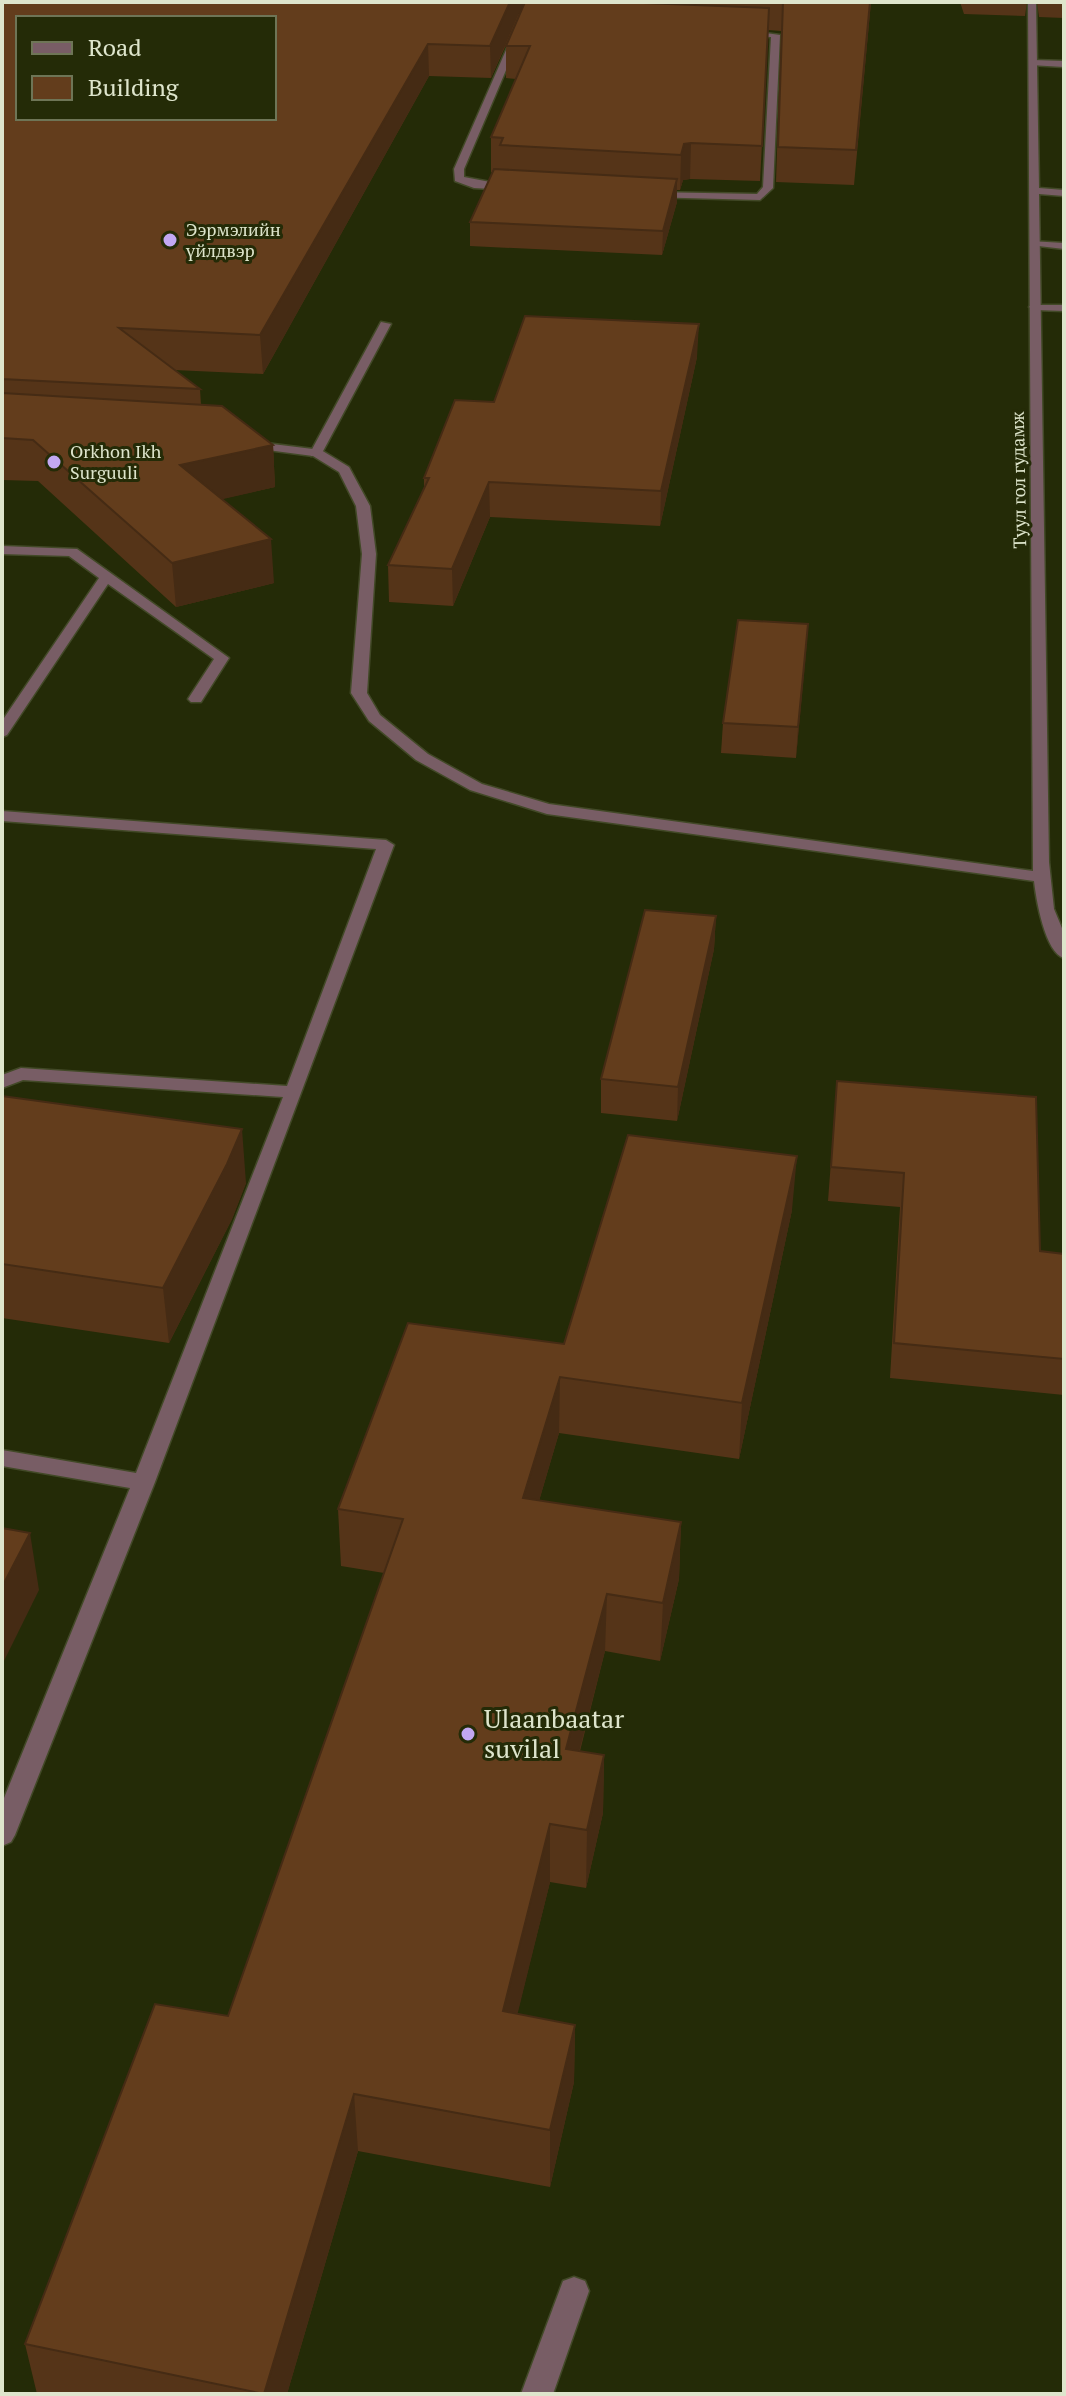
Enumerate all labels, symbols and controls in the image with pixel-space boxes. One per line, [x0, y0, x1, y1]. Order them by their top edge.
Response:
legend [16, 16, 276, 120]
text: Road [88, 31, 142, 63]
text: Building [88, 71, 179, 103]
place label: Ээрмэлийн үйлдвэр [185, 217, 281, 262]
marker: Ээрмэлийн үйлдвэр [161, 231, 179, 249]
street label: Туул гол гудамж [1005, 411, 1031, 549]
place label: Orkhon Ikh Surguuli [70, 439, 162, 484]
marker: Orkhon Ikh Surguuli [45, 453, 63, 471]
place label: Ulaanbaatar suvilal [484, 1701, 624, 1765]
marker: Ulaanbaatar suvilal [459, 1725, 477, 1743]

